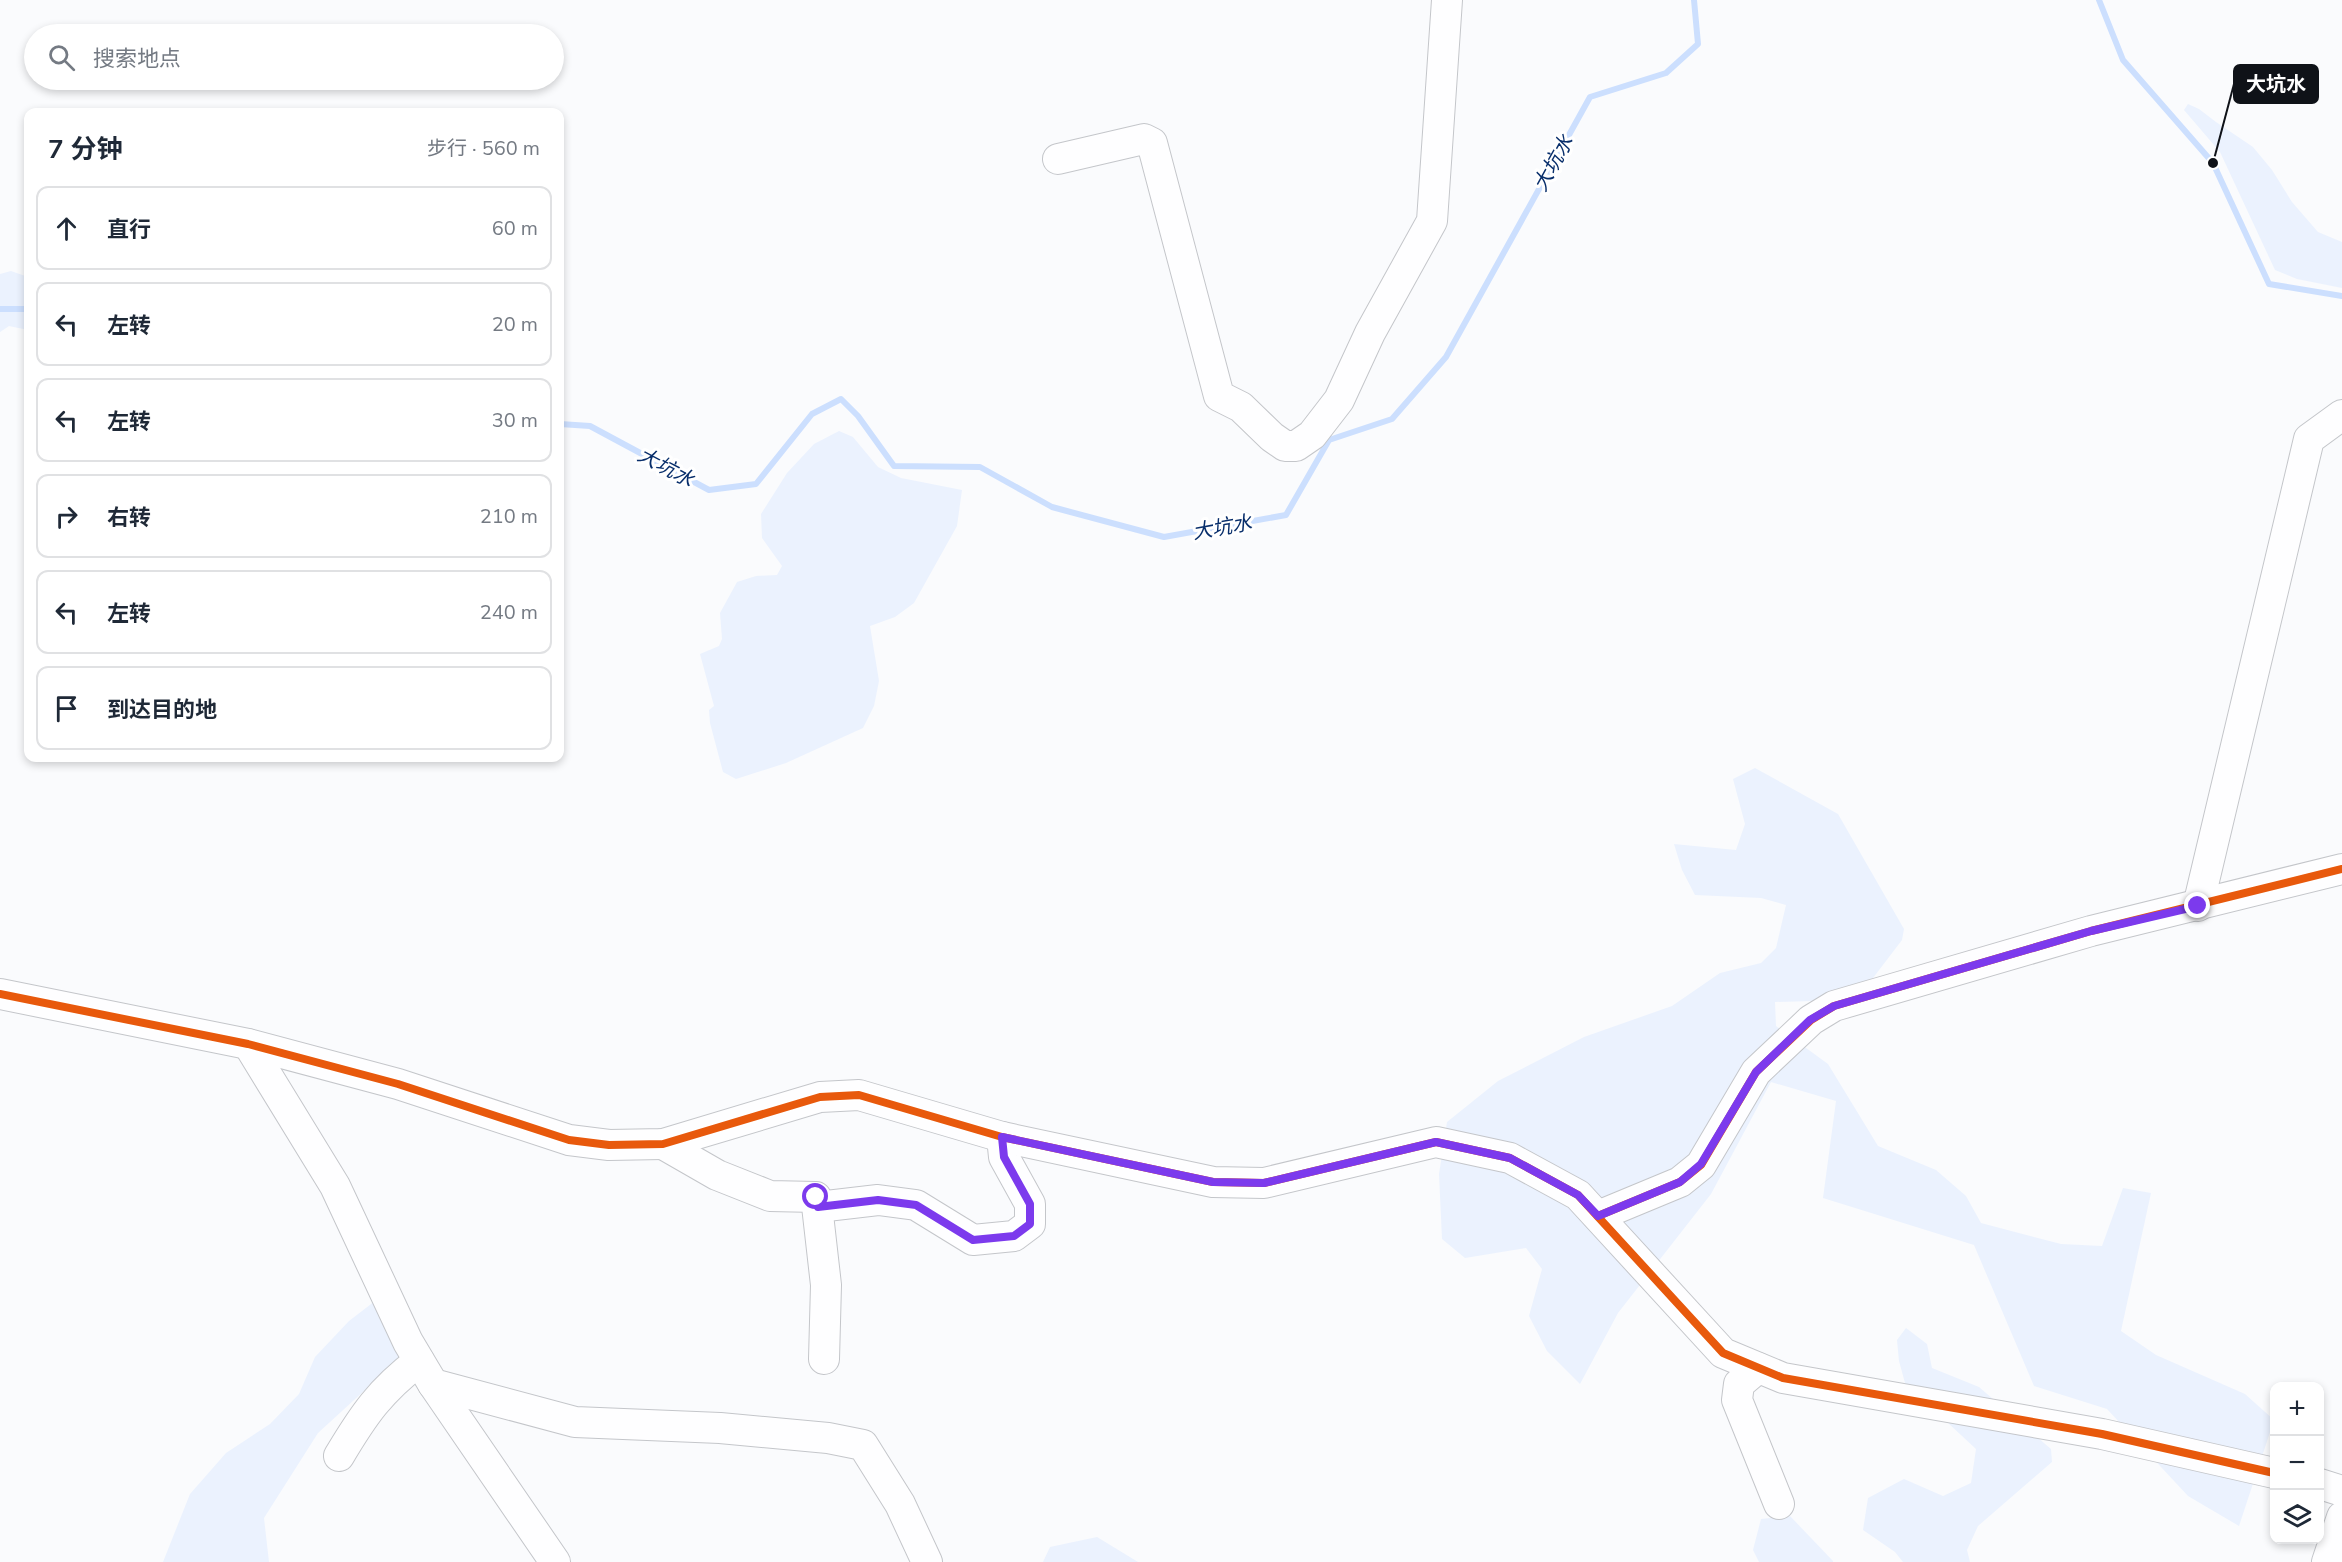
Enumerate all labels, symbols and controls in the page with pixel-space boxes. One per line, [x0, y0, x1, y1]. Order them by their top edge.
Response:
search box [24, 24, 564, 90]
icon: search [45, 41, 78, 74]
text: 搜索地点 [93, 44, 181, 74]
callout: 大坑水 [2234, 65, 2318, 103]
text: 大坑水 [2246, 71, 2306, 98]
water label: 大坑水 [1527, 130, 1580, 196]
text: 7 分钟 [48, 132, 123, 167]
text: 步行 · 560 m [427, 135, 540, 162]
icon: ahead [50, 212, 83, 245]
text: 直行 [107, 215, 151, 245]
text: 60 m [492, 215, 538, 242]
icon: left [50, 308, 83, 341]
text: 左转 [107, 311, 151, 341]
text: 20 m [492, 311, 538, 338]
icon: left [50, 404, 83, 437]
text: 左转 [107, 407, 151, 437]
text: 30 m [492, 407, 538, 434]
water label: 大坑水 [633, 441, 699, 494]
icon: right [50, 500, 83, 533]
text: 右转 [107, 503, 151, 533]
text: 210 m [480, 503, 538, 530]
water label: 大坑水 [1190, 509, 1255, 546]
icon: left [50, 596, 83, 629]
text: 左转 [107, 599, 151, 629]
text: 240 m [480, 599, 538, 626]
icon: arrive [50, 692, 83, 725]
text: 到达目的地 [107, 695, 217, 725]
route end [2184, 892, 2210, 918]
route start [802, 1183, 828, 1209]
map controls [2270, 1382, 2324, 1544]
button: + [2270, 1382, 2324, 1436]
button: − [2270, 1436, 2324, 1490]
button: layers [2270, 1490, 2324, 1544]

